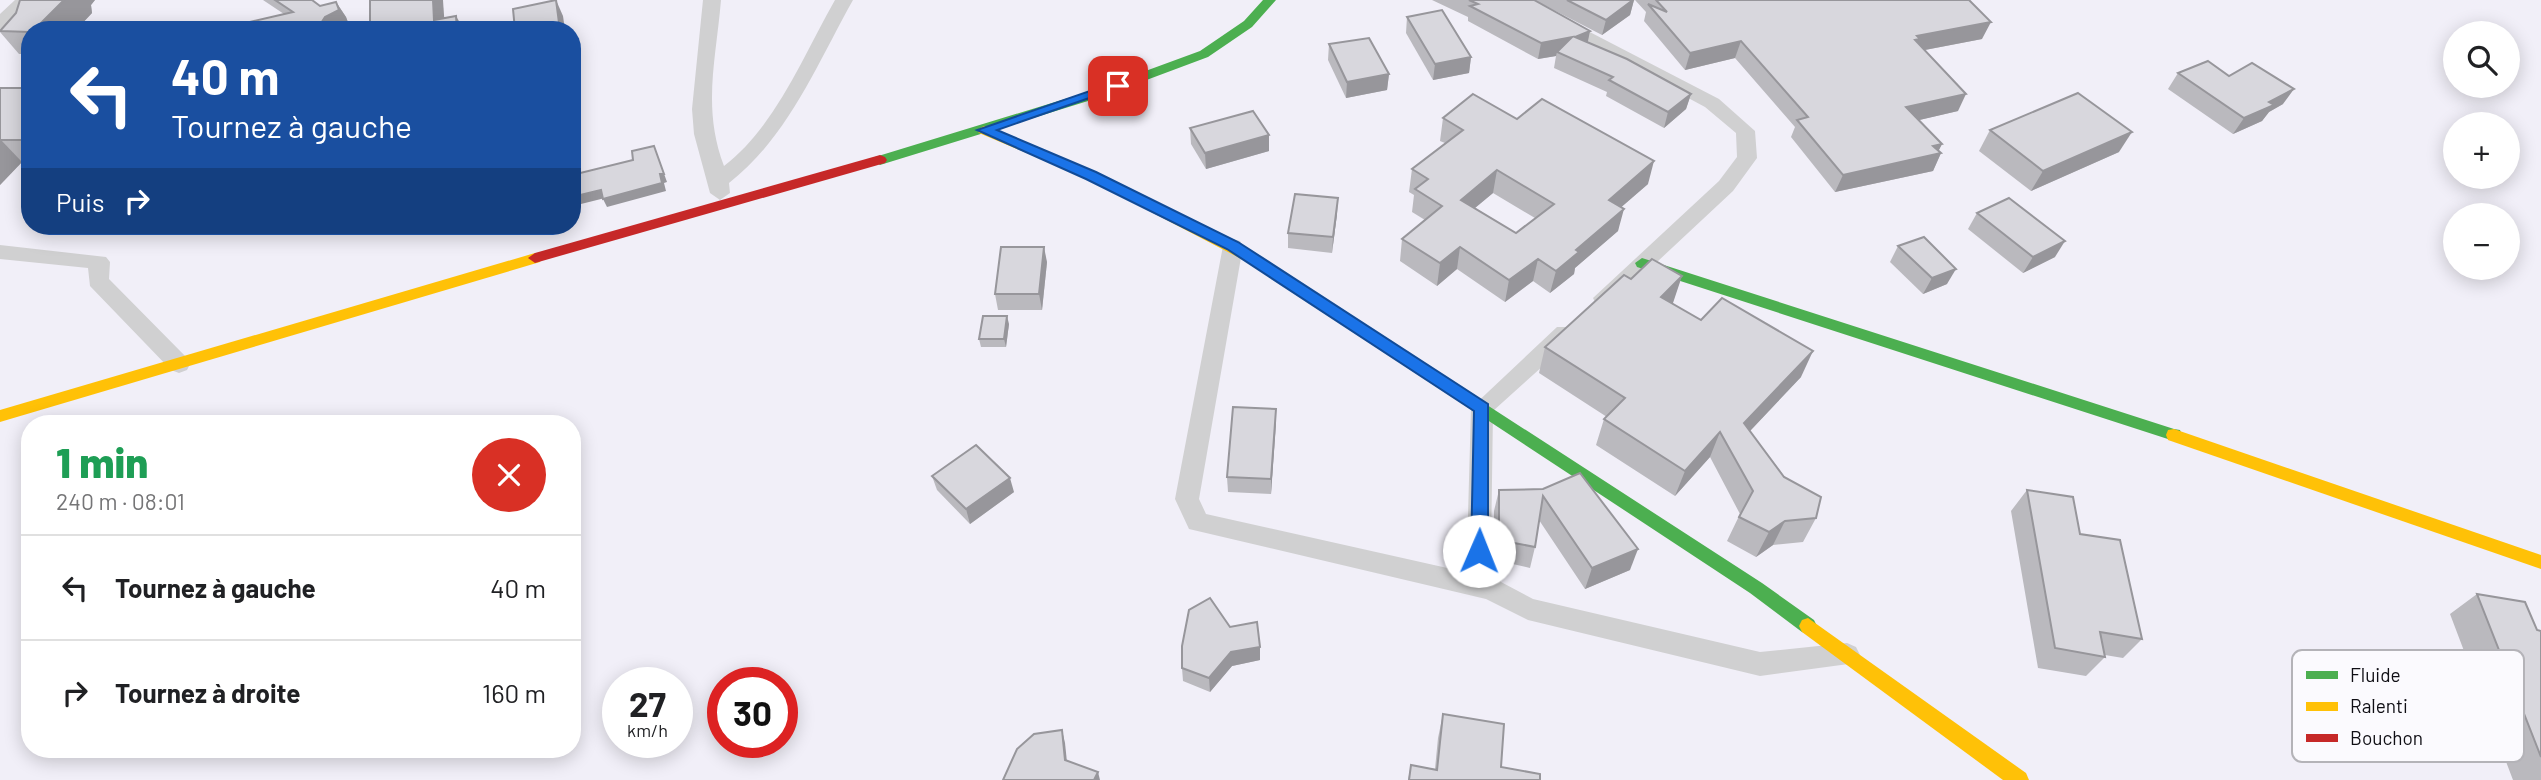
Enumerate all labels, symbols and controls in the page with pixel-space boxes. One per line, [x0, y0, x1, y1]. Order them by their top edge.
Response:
map controls [2443, 21, 2520, 280]
button: search [2443, 21, 2520, 98]
text: 40 m [171, 46, 279, 105]
icon: left [56, 49, 147, 140]
pin [1088, 56, 1148, 116]
icon: arrive [1099, 67, 1137, 105]
text: Tournez à gauche [171, 106, 412, 144]
button: + [2443, 112, 2520, 189]
icon: right [118, 182, 156, 220]
text: Puis [56, 186, 104, 217]
button: − [2443, 203, 2520, 280]
text: 1 min [56, 436, 148, 486]
button: close [472, 438, 546, 512]
text: 240 m · 08:01 [56, 487, 185, 515]
position arrow [1442, 514, 1516, 588]
icon: left [56, 569, 94, 607]
text: Tournez à gauche [115, 572, 316, 603]
text: 40 m [490, 572, 546, 603]
legend [2292, 650, 2524, 762]
text: Fluide [2350, 663, 2401, 686]
speed limit sign: 30 [707, 667, 798, 758]
icon: right [56, 674, 94, 712]
text: Tournez à droite [115, 677, 300, 708]
text: 160 m [482, 677, 546, 708]
text: 27 [629, 682, 666, 724]
text: Ralenti [2350, 694, 2408, 717]
text: km/h [627, 719, 668, 741]
text: Bouchon [2350, 726, 2423, 749]

